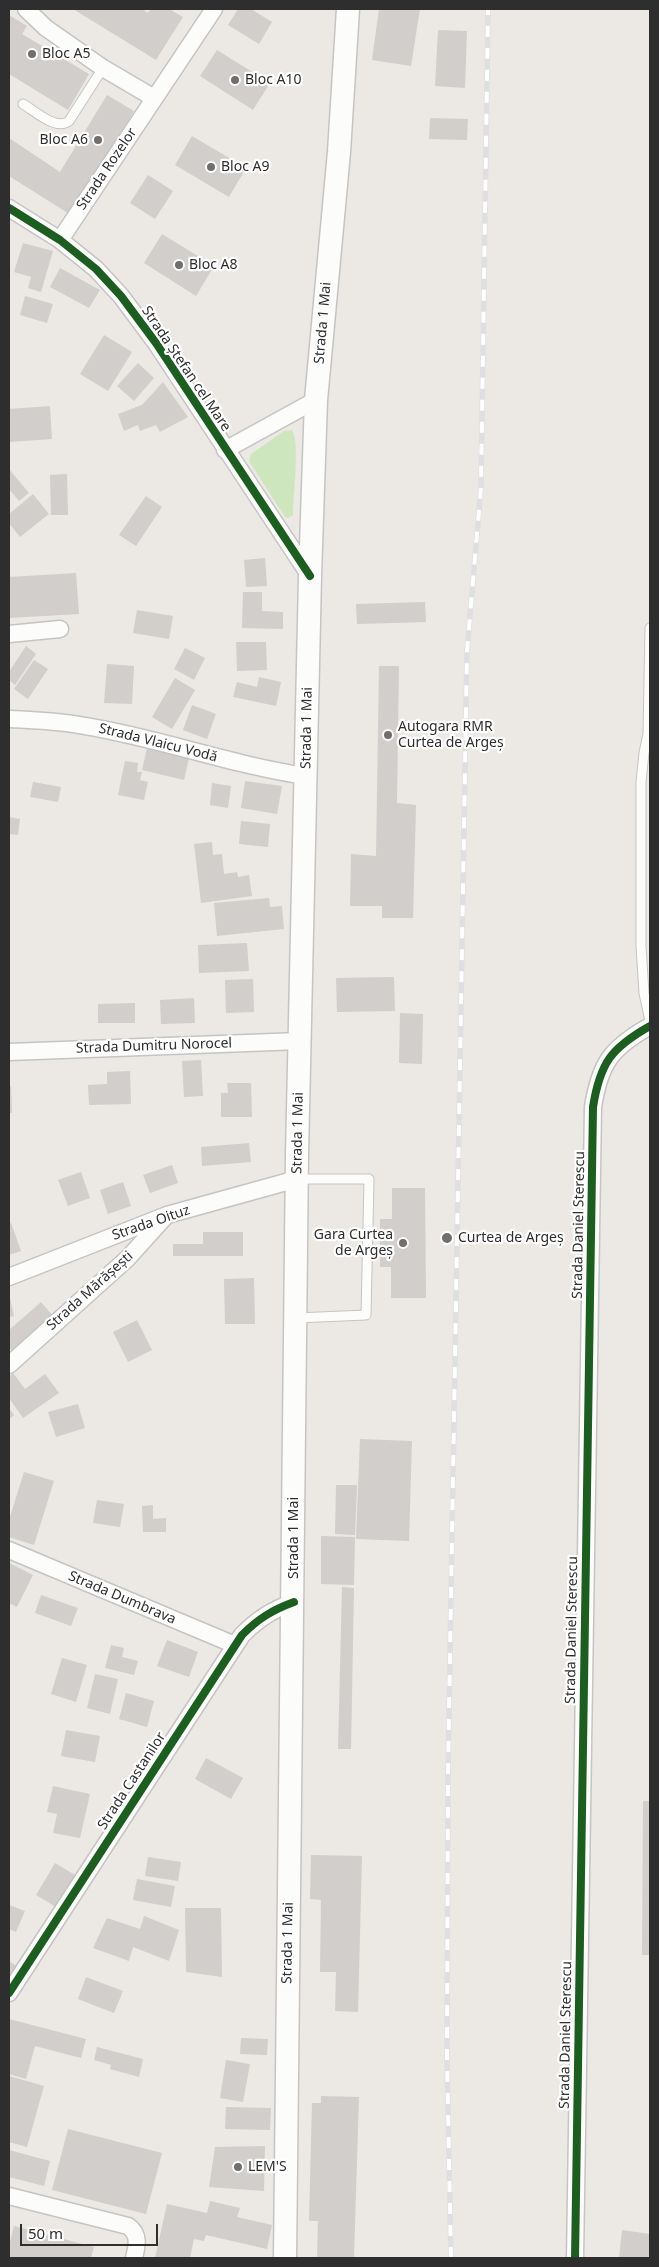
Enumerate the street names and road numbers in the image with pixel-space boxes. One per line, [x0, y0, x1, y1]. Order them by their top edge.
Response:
street label: Strada Rozelor [73, 125, 141, 213]
street label: Strada 1 Mai [311, 281, 335, 365]
street label: Strada Ștefan cel Mare [138, 303, 234, 435]
street label: Strada 1 Mai [298, 687, 316, 769]
street label: Strada Vlaicu Vodă [97, 720, 219, 766]
street label: Strada Dumitru Norocel [76, 1035, 232, 1057]
street label: Strada 1 Mai [289, 1092, 307, 1174]
street label: Strada Daniel Sterescu [569, 1151, 589, 1299]
street label: Strada Oituz [110, 1202, 192, 1244]
street label: Strada Mărășești [43, 1248, 137, 1334]
street label: Strada 1 Mai [286, 1497, 302, 1579]
street label: Strada Daniel Sterescu [562, 1556, 582, 1704]
street label: Strada Dumbrava [66, 1568, 178, 1628]
street label: Strada Castanilor [94, 1729, 170, 1833]
street label: Strada 1 Mai [279, 1902, 297, 1984]
street label: Strada Daniel Sterescu [556, 1961, 576, 2109]

